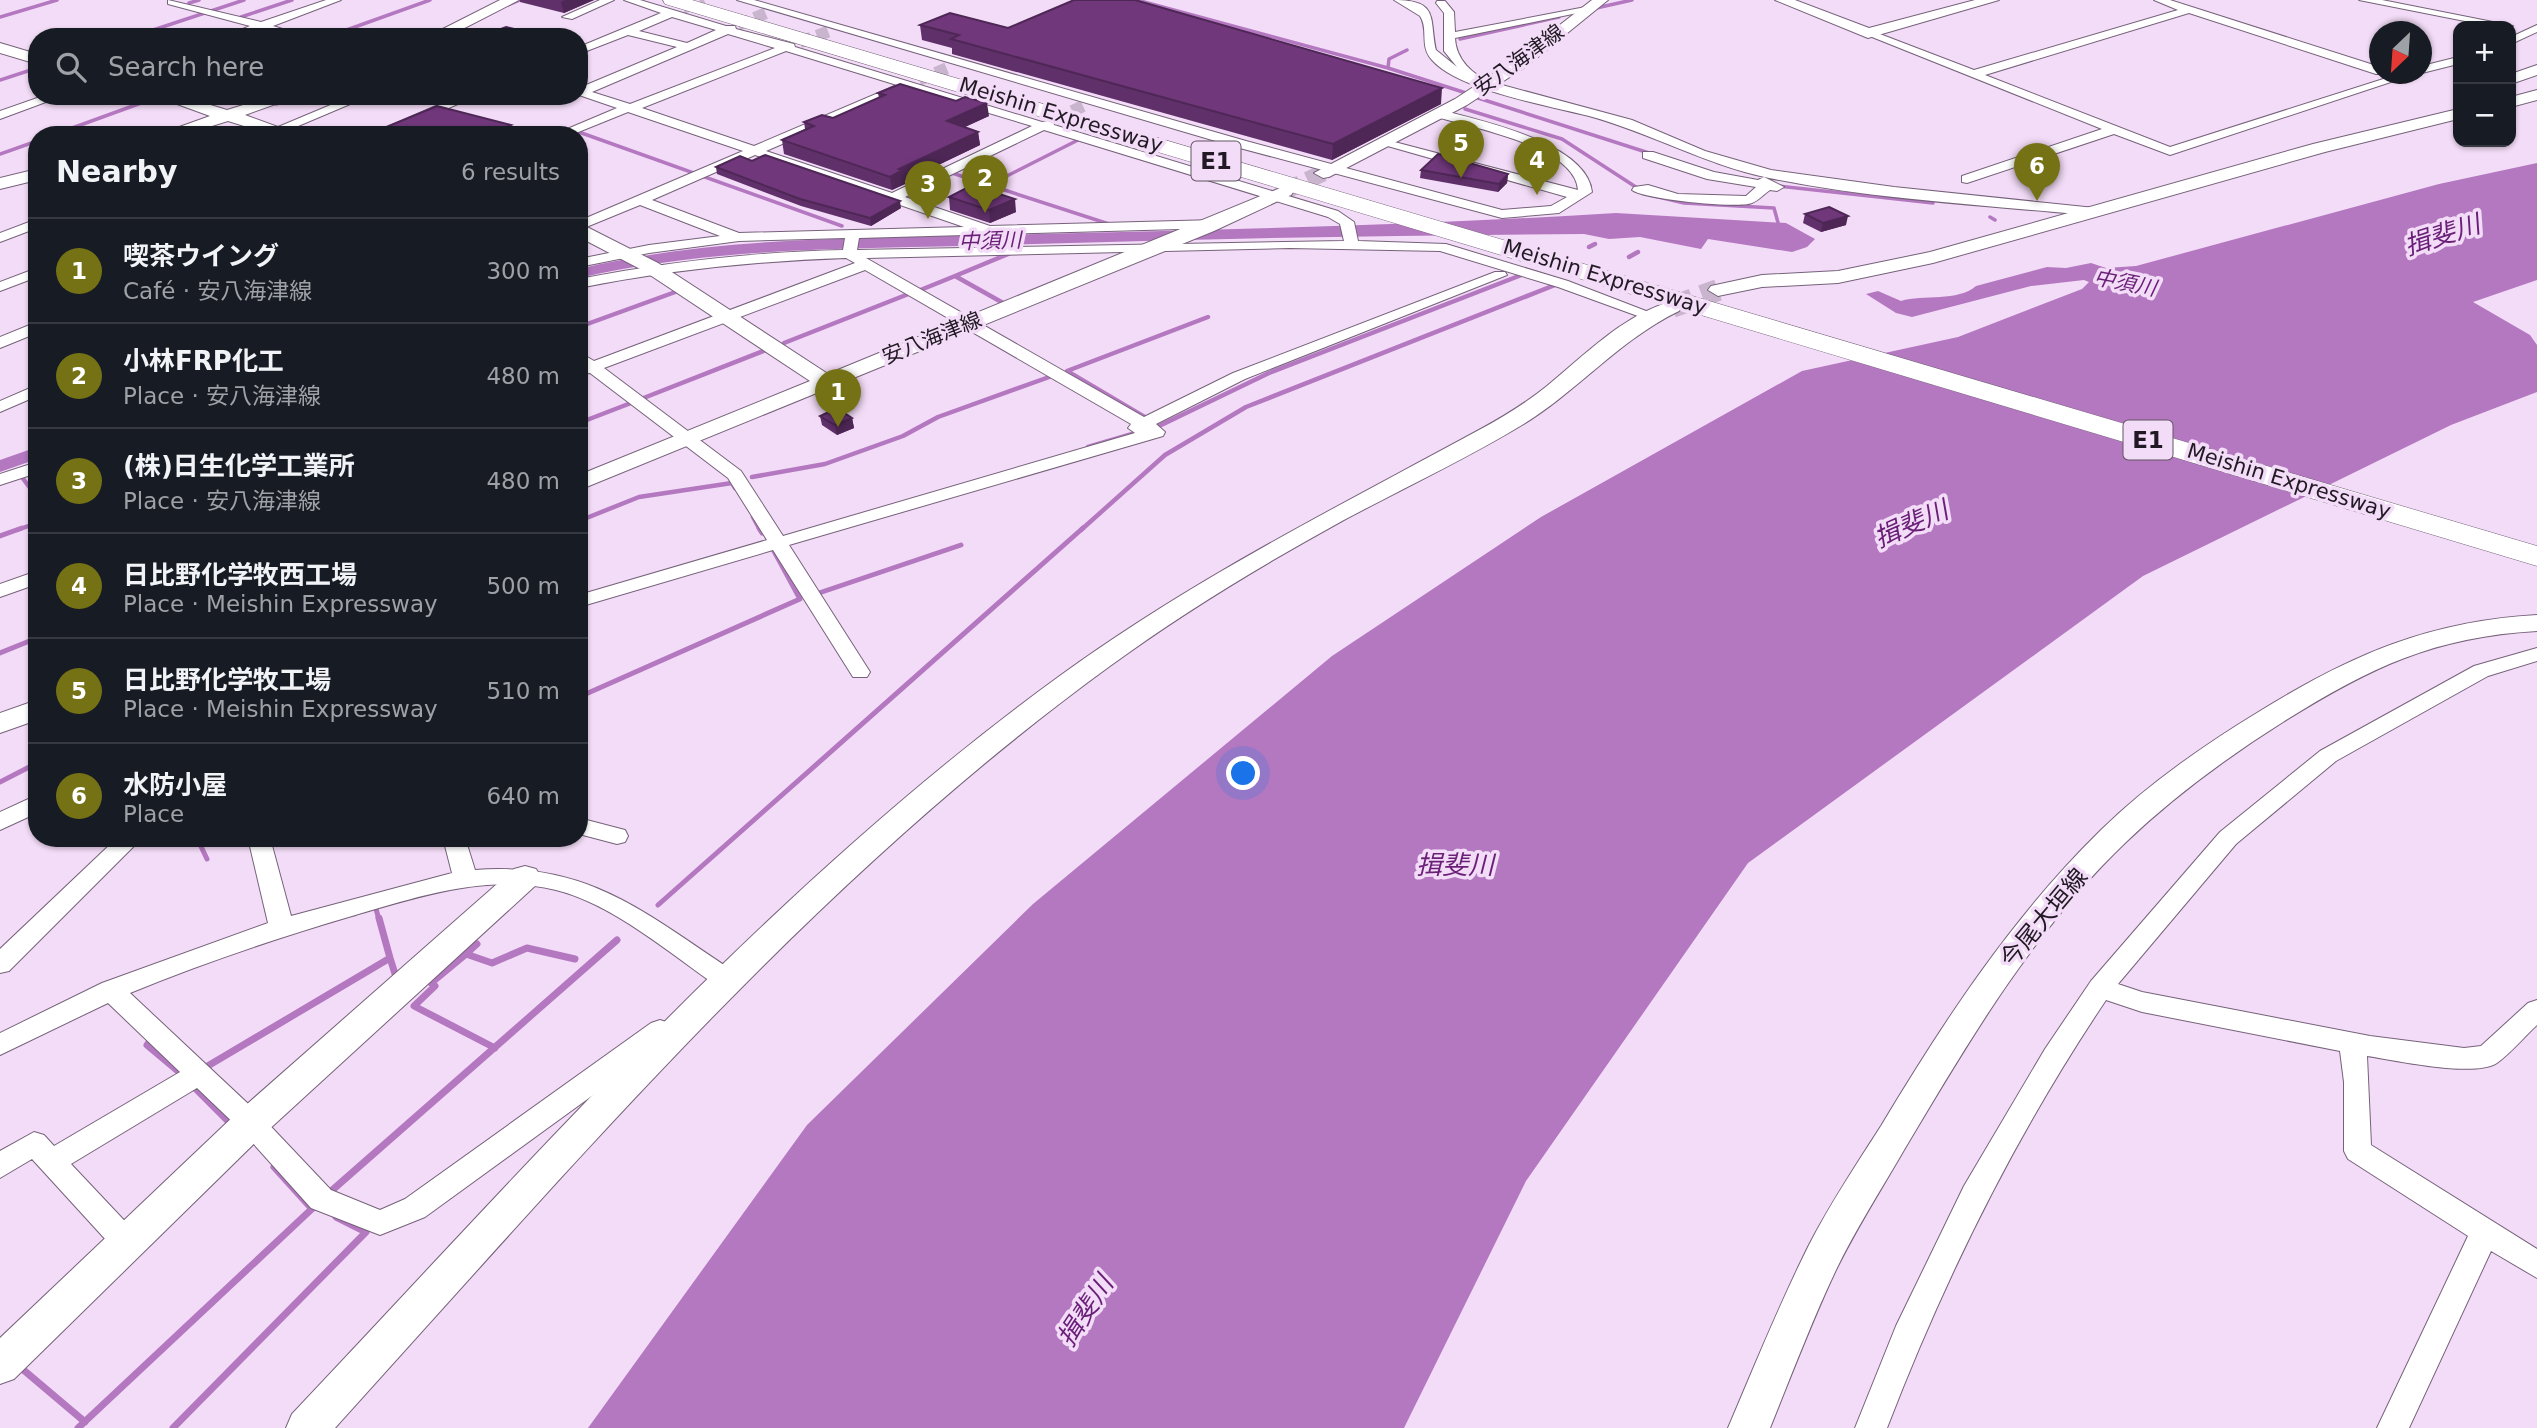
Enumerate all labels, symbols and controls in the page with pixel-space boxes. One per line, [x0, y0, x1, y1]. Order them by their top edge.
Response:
street label: 安八海津線 [1469, 19, 1569, 101]
north arrow [2369, 21, 2432, 84]
map controls [2453, 21, 2516, 147]
button: + [2453, 21, 2516, 84]
search box [28, 28, 588, 105]
icon: search [52, 48, 90, 86]
text: Search here [108, 52, 264, 82]
street label: Meishin Expressway [956, 73, 1166, 157]
button: − [2453, 84, 2516, 147]
pin: 5 [1438, 120, 1484, 178]
pin: 4 [1514, 137, 1560, 195]
road number: E1 [1192, 142, 1240, 180]
pin: 6 [2014, 143, 2060, 201]
text: Nearby [56, 154, 178, 189]
pin: 2 [962, 155, 1008, 213]
text: 6 results [461, 159, 560, 185]
pin: 3 [905, 161, 951, 219]
water label: 揖斐川 [2400, 208, 2487, 261]
water label: 中須川 [958, 228, 1024, 254]
street label: Meishin Expressway [1500, 235, 1710, 319]
text: 喫茶ウイング [123, 241, 279, 271]
text: 1 [71, 258, 87, 284]
text: 300 m [486, 258, 560, 284]
water label: 中須川 [2092, 265, 2160, 301]
text: Café · 安八海津線 [123, 278, 312, 304]
street label: 安八海津線 [879, 307, 985, 369]
text: 小林FRP化工 [123, 346, 284, 376]
text: 2 [71, 363, 87, 389]
text: 480 m [486, 363, 560, 389]
pin: 1 [815, 369, 861, 427]
text: Place · 安八海津線 [123, 383, 321, 409]
road number: E1 [2124, 420, 2172, 460]
street label: Meishin Expressway [2184, 439, 2394, 523]
text: (株)日生化学工業所 [123, 451, 355, 481]
text: 3 [71, 468, 87, 494]
text: 480 m [486, 468, 560, 494]
text: Place · 安八海津線 [123, 488, 321, 514]
water label: 揖斐川 [1869, 493, 1955, 554]
text: 日比野化学牧西工場 [123, 560, 357, 590]
text: 4 [71, 573, 87, 599]
text: 500 m [486, 573, 560, 599]
text: Place · Meishin Expressway [123, 591, 438, 617]
text: 日比野化学牧工場 [123, 665, 331, 695]
text: 5 [71, 678, 87, 704]
text: 510 m [486, 678, 560, 704]
text: Place · Meishin Expressway [123, 696, 438, 722]
your location [1226, 756, 1260, 790]
text: 水防小屋 [123, 770, 227, 800]
text: 6 [71, 783, 87, 809]
text: 640 m [486, 783, 560, 809]
text: Place [123, 801, 184, 827]
water label: 揖斐川 [1416, 850, 1497, 880]
street label: 今尾大垣線 [1995, 863, 2093, 973]
water label: 揖斐川 [1051, 1268, 1120, 1352]

